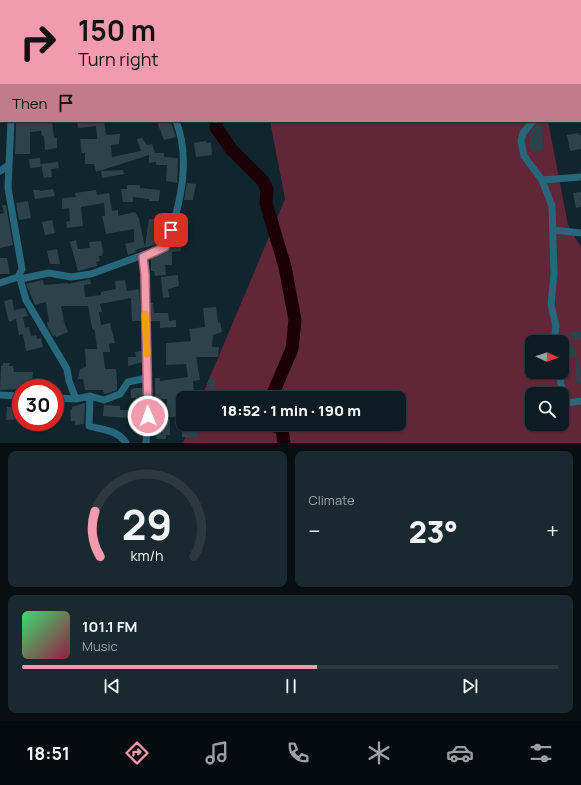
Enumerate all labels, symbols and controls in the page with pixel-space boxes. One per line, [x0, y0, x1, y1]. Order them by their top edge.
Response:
text: 150 m [78, 11, 156, 49]
icon: right [12, 16, 64, 68]
text: Turn right [78, 47, 159, 71]
icon: arrive [55, 92, 77, 114]
text: Then [12, 93, 47, 114]
pin [154, 213, 188, 247]
icon: arrive [160, 219, 182, 241]
north arrow [525, 335, 569, 379]
map controls [525, 335, 569, 431]
speed limit sign: 30 [12, 379, 64, 431]
button: search [525, 387, 569, 431]
position arrow [127, 395, 169, 437]
text: 18:52 · 1 min · 190 m [221, 400, 361, 421]
text: Climate [309, 491, 355, 509]
text: 29 [122, 496, 173, 552]
text: 23° [409, 511, 458, 552]
text: − [309, 516, 320, 546]
text: + [546, 516, 559, 546]
text: km/h [131, 546, 164, 565]
text: 101.1 FM [82, 616, 137, 637]
text: Music [82, 637, 118, 655]
icon: previous [101, 675, 123, 697]
icon: pause [280, 675, 302, 697]
icon: next [459, 675, 481, 697]
icon: directions [123, 739, 151, 767]
icon: music [203, 739, 231, 767]
icon: phone [284, 739, 312, 767]
icon: climate [365, 739, 393, 767]
icon: car [446, 739, 474, 767]
icon: filters [527, 739, 555, 767]
text: 18:51 [26, 741, 70, 765]

